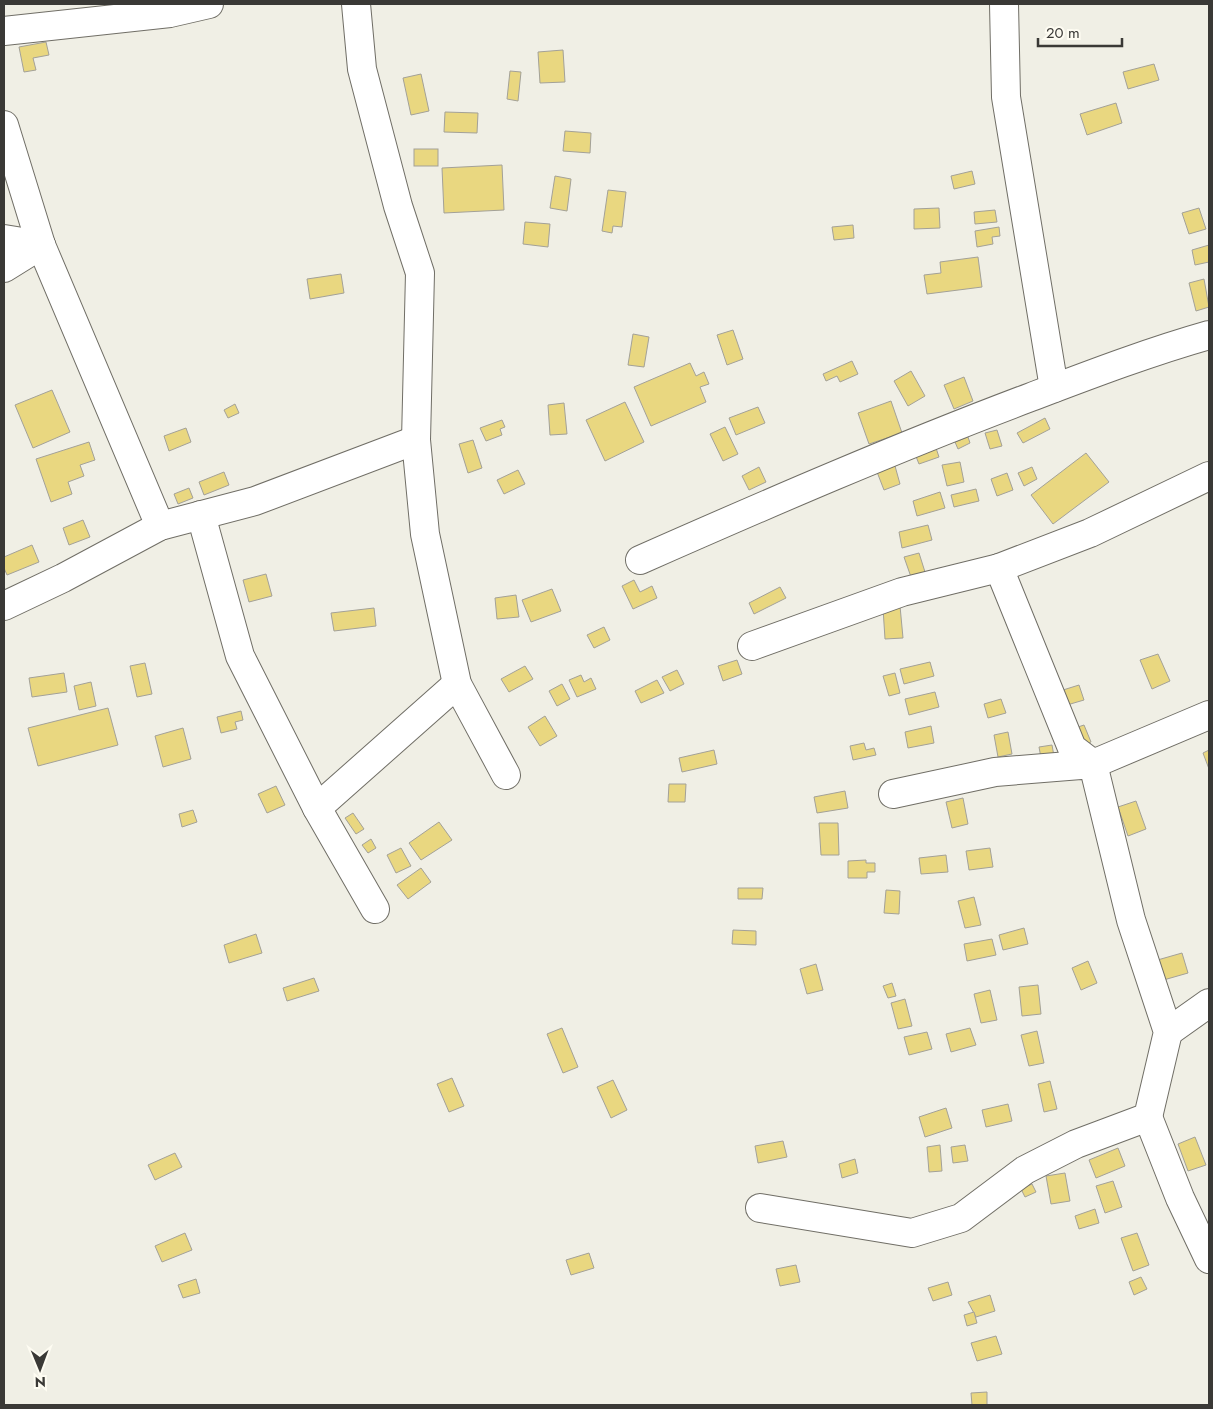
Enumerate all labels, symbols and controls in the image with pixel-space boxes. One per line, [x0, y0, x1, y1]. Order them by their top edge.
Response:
scale bar [1038, 15, 1122, 47]
text: 20 m [1046, 22, 1080, 44]
north arrow [15, 1344, 65, 1394]
text: N [34, 1372, 46, 1392]

